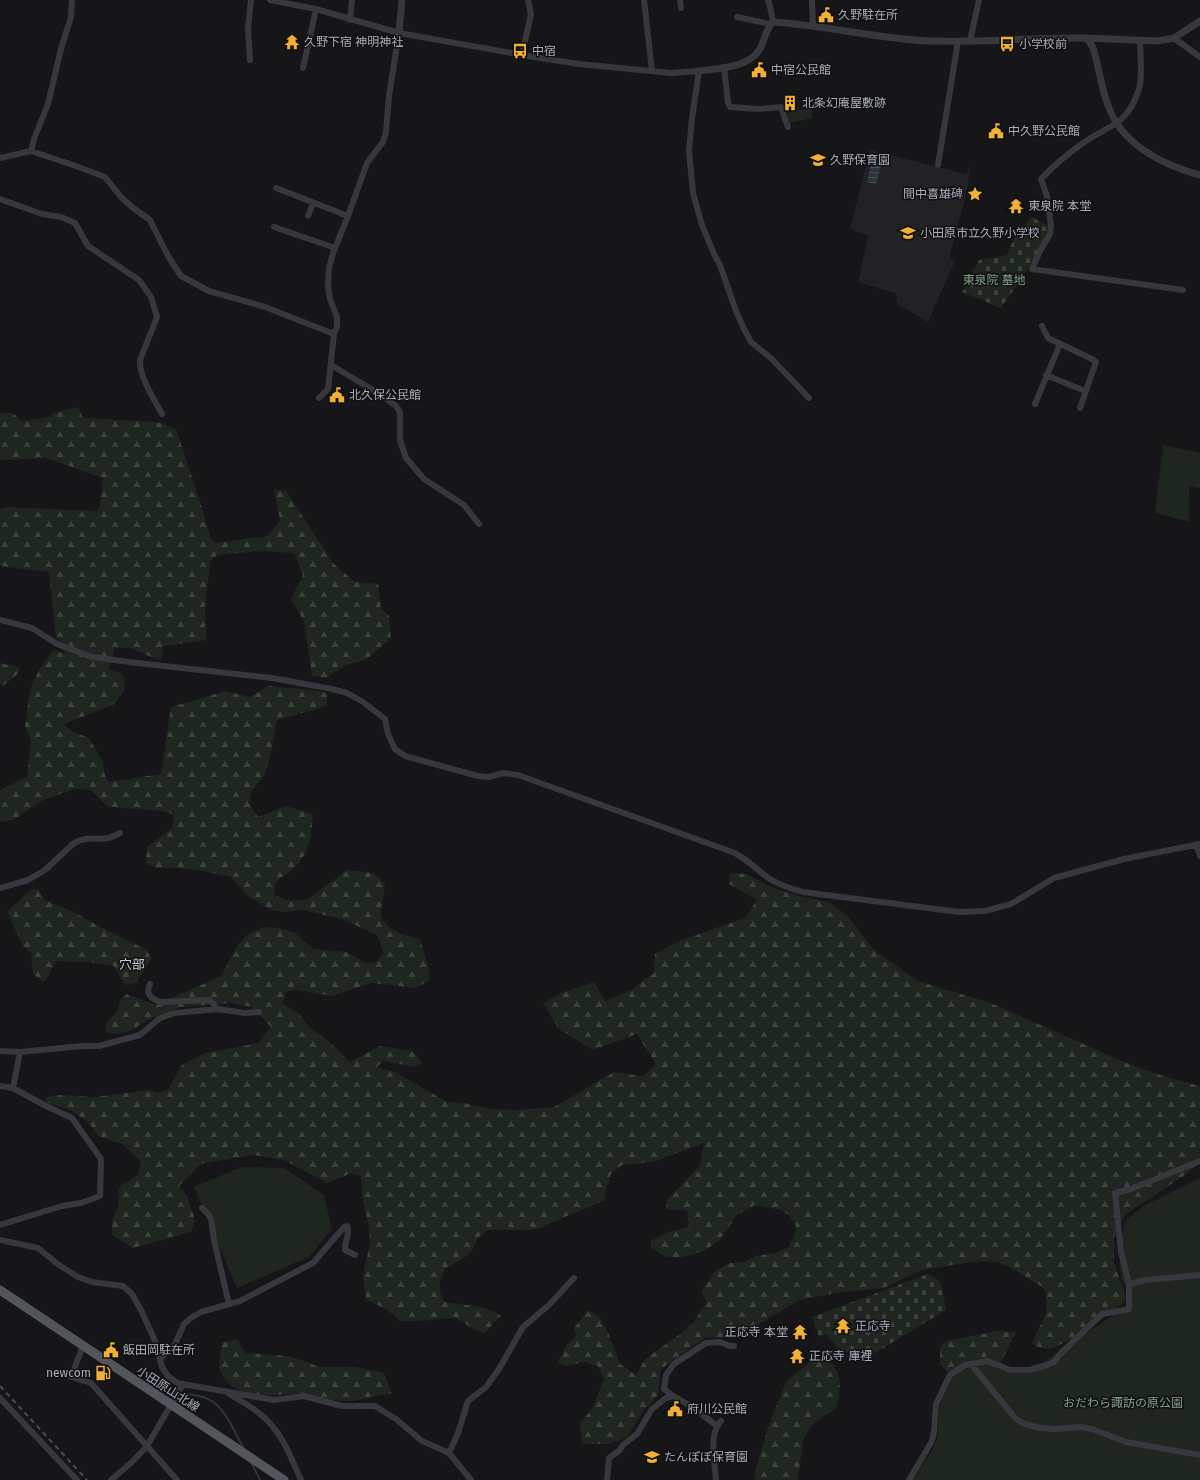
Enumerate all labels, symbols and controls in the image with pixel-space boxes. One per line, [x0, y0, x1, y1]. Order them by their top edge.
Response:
public building icon: 久野駐在所 [817, 6, 835, 24]
place label: 久野駐在所 [838, 8, 898, 22]
temple icon: 久野下宿 神明神社 [283, 33, 301, 51]
place label: 久野下宿 神明神社 [304, 35, 403, 49]
bus stop icon: 小学校前 [998, 35, 1016, 53]
place label: 小学校前 [1019, 37, 1067, 51]
bus stop icon: 中宿 [511, 42, 529, 60]
place label: 中宿 [532, 44, 556, 58]
public building icon: 中宿公民館 [750, 61, 768, 79]
place label: 中宿公民館 [771, 63, 831, 77]
building icon: 北条幻庵屋敷跡 [781, 94, 799, 112]
place label: 北条幻庵屋敷跡 [802, 96, 886, 110]
public building icon: 中久野公民館 [987, 122, 1005, 140]
place label: 中久野公民館 [1008, 124, 1080, 138]
school or university icon: 久野保育園 [809, 151, 827, 169]
place label: 久野保育園 [830, 153, 890, 167]
place icon: 間中喜雄碑 [966, 185, 984, 203]
place label: 間中喜雄碑 [903, 187, 963, 201]
temple icon: 東泉院 本堂 [1007, 197, 1025, 215]
place label: 東泉院 本堂 [1028, 199, 1091, 213]
school or university icon: 小田原市立久野小学校 [899, 224, 917, 242]
place label: 小田原市立久野小学校 [920, 226, 1040, 240]
park label: 東泉院 墓地 [962, 273, 1026, 287]
public building icon: 北久保公民館 [328, 386, 346, 404]
place label: 北久保公民館 [349, 388, 421, 402]
district label: 穴部 [119, 957, 145, 972]
temple icon: 正応寺 [834, 1317, 852, 1335]
place label: 正応寺 [855, 1319, 891, 1333]
temple icon: 正応寺 本堂 [791, 1323, 809, 1341]
place label: 正応寺 本堂 [725, 1325, 788, 1339]
public building icon: 飯田岡駐在所 [102, 1341, 120, 1359]
place label: 飯田岡駐在所 [123, 1343, 195, 1357]
temple icon: 正応寺 庫裡 [788, 1347, 806, 1365]
place label: 正応寺 庫裡 [809, 1349, 872, 1363]
fuel station icon: newcom [94, 1364, 112, 1382]
street label: 小田原山北線 [134, 1364, 202, 1414]
place label: newcom [46, 1366, 91, 1380]
park label: おだわら諏訪の原公園 [1063, 1396, 1183, 1410]
public building icon: 府川公民館 [666, 1400, 684, 1418]
place label: 府川公民館 [687, 1402, 747, 1416]
school or university icon: たんぽぽ保育園 [643, 1448, 661, 1466]
place label: たんぽぽ保育園 [664, 1450, 748, 1464]

